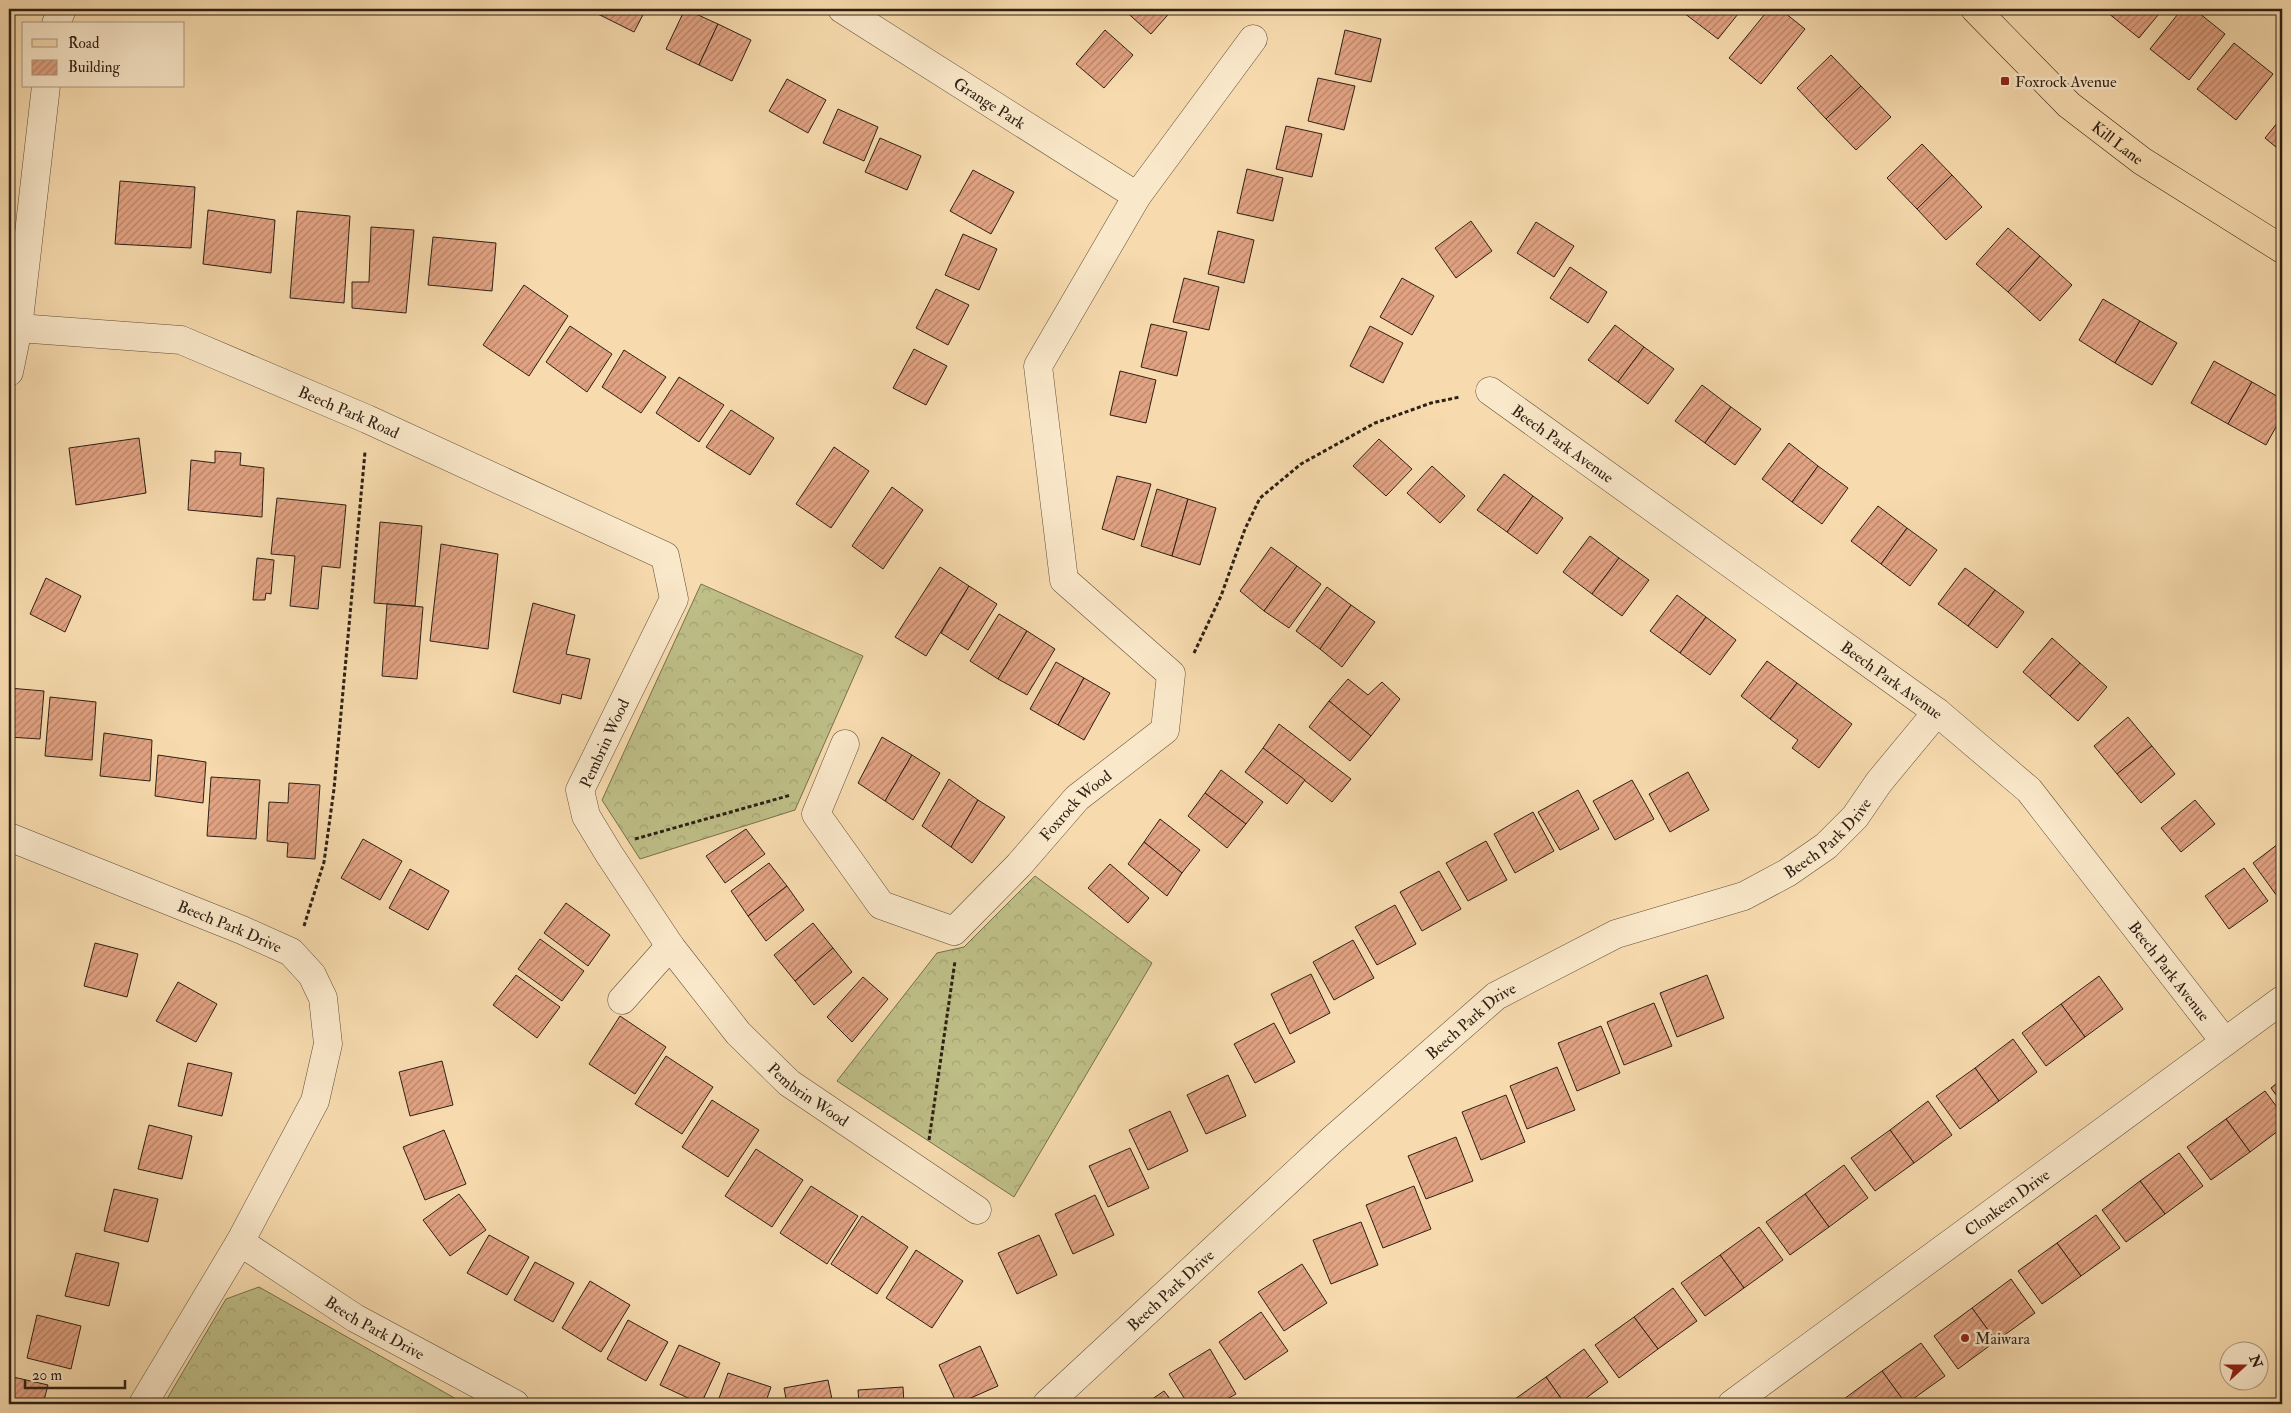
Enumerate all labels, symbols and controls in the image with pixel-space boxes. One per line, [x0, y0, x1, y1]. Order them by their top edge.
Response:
legend [22, 22, 185, 88]
text: Road [68, 34, 100, 53]
text: Building [68, 58, 120, 77]
place label: Foxrock Avenue [2015, 72, 2117, 92]
street label: Grange Park [950, 73, 1029, 134]
marker: Foxrock Avenue [1999, 75, 2011, 87]
street label: Kill Lane [2087, 117, 2147, 170]
street label: Beech Park Road [295, 382, 402, 443]
street label: Beech Park Avenue [1508, 401, 1618, 488]
street label: Beech Park Avenue [1837, 637, 1947, 724]
street label: Pembrin Wood [576, 696, 634, 791]
street label: Foxrock Wood [1035, 766, 1116, 845]
street label: Beech Park Drive [1780, 794, 1876, 883]
street label: Beech Park Drive [174, 896, 285, 958]
street label: Beech Park Avenue [2124, 918, 2214, 1026]
street label: Beech Park Drive [1422, 978, 1520, 1064]
street label: Pembrin Wood [763, 1059, 852, 1132]
street label: Clonkeen Drive [1961, 1165, 2054, 1241]
street label: Beech Park Drive [1123, 1245, 1219, 1336]
street label: Beech Park Drive [321, 1292, 428, 1365]
place label: Maiwara [1975, 1329, 2030, 1349]
marker: Maiwara [1959, 1332, 1971, 1344]
north arrow [2218, 1340, 2268, 1390]
text: N [2245, 1352, 2266, 1371]
scale bar [25, 1358, 125, 1390]
text: 20 m [32, 1366, 62, 1385]

